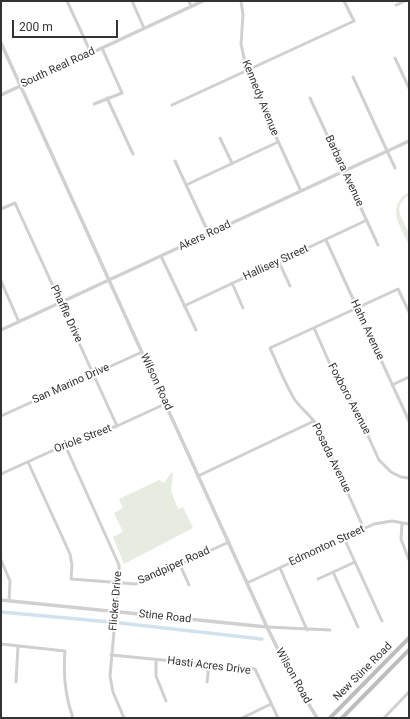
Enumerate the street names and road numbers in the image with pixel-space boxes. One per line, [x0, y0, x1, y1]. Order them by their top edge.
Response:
street label: South Real Road [19, 45, 97, 91]
street label: Kennedy Avenue [239, 58, 281, 138]
street label: Barbara Avenue [322, 133, 366, 209]
street label: Akers Road [177, 218, 233, 254]
street label: Hallisey Street [241, 242, 311, 284]
street label: Phaffle Drive [47, 283, 85, 345]
street label: Hahn Avenue [347, 298, 387, 362]
street label: Wilson Road [137, 352, 175, 412]
street label: San Marino Drive [30, 361, 112, 407]
street label: Foxboro Avenue [325, 361, 373, 437]
street label: Posada Avenue [308, 421, 354, 495]
street label: Oriole Street [52, 422, 114, 456]
street label: Edmonton Street [287, 523, 367, 569]
street label: Sandpiper Road [136, 544, 212, 588]
street label: Flicker Drive [107, 571, 125, 631]
street label: Stine Road [138, 608, 192, 626]
street label: New Stine Road [331, 640, 395, 704]
street label: Wilson Road [272, 646, 314, 706]
street label: Hasti Acres Drive [166, 654, 252, 678]

